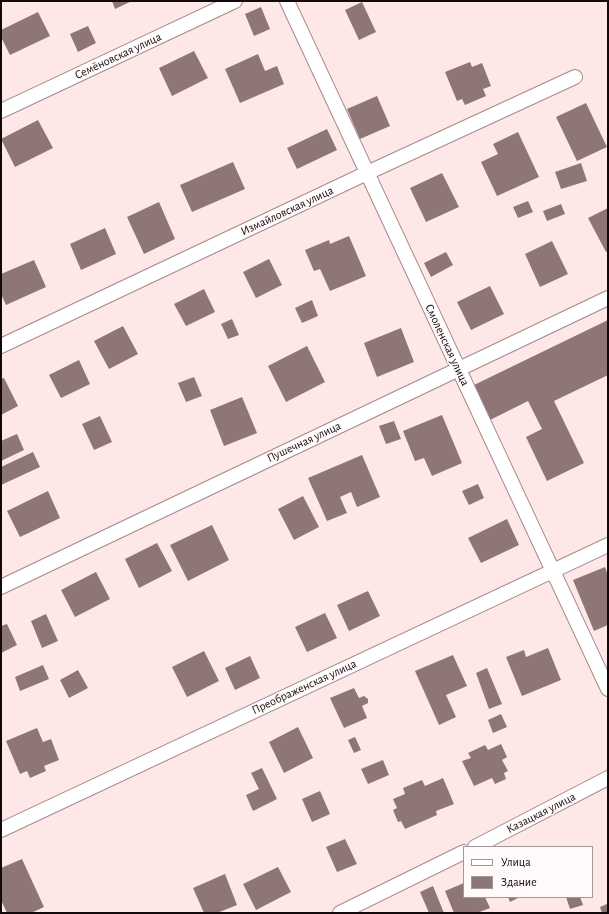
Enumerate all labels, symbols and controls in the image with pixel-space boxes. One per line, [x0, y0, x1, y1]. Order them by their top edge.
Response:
street label: Семёновская улица [72, 30, 164, 82]
street label: Измайловская улица [238, 183, 336, 239]
street label: Смоленская улица [422, 302, 472, 388]
street label: Пушечная улица [265, 419, 343, 465]
street label: Преображенская улица [249, 656, 359, 718]
street label: Казацкая улица [504, 789, 578, 837]
legend [463, 846, 593, 898]
text: Улица [501, 856, 531, 868]
text: Здание [501, 876, 537, 888]

